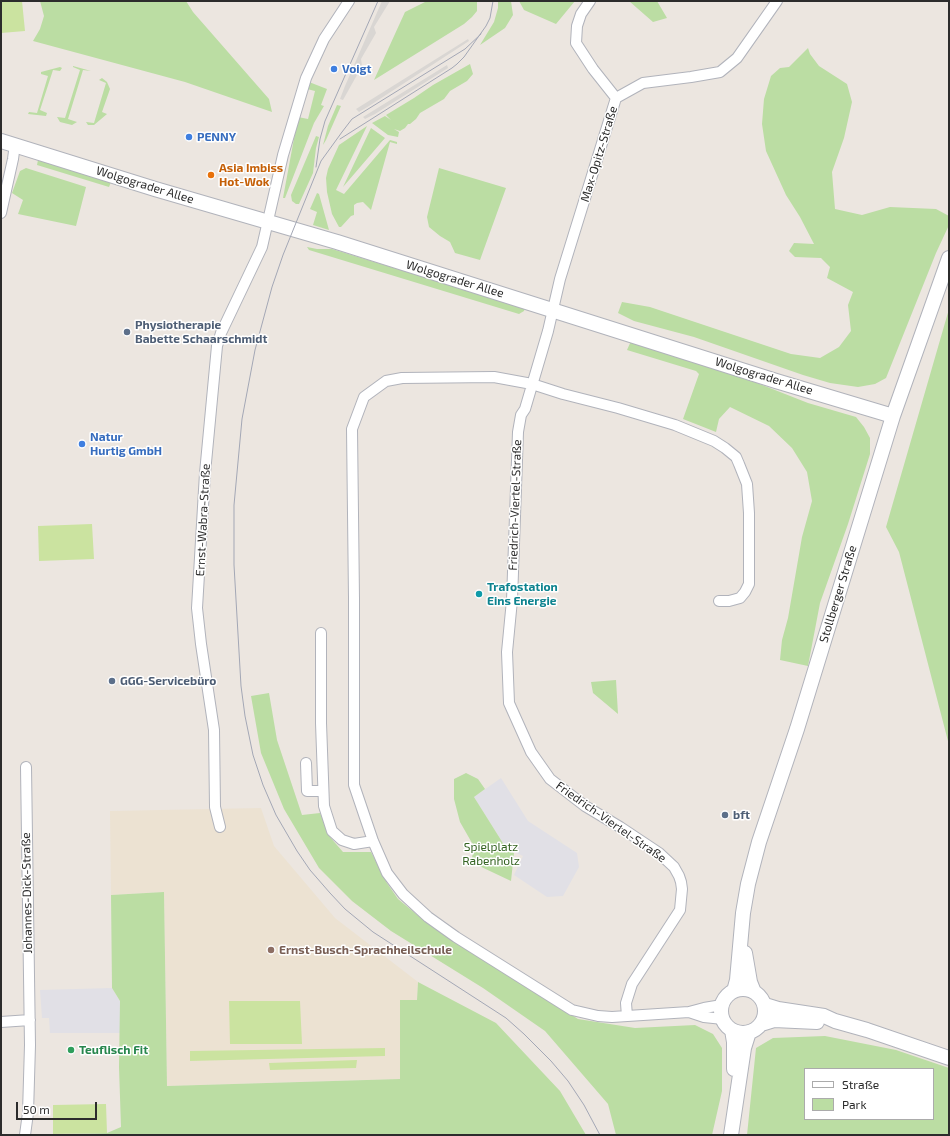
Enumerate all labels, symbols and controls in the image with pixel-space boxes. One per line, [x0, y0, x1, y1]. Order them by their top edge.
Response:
place label: Voigt [342, 62, 372, 76]
marker: Voigt [329, 64, 339, 74]
street label: Max-Opitz-Straße [578, 104, 620, 204]
place label: PENNY [197, 130, 236, 144]
marker: PENNY [184, 132, 194, 142]
place label: Asia Imbiss Hot-Wok [219, 161, 283, 189]
street label: Wolgograder Allee [94, 163, 196, 207]
marker: Asia Imbiss Hot-Wok [206, 170, 216, 180]
street label: Wolgograder Allee [404, 257, 506, 301]
place label: Physiotherapie Babette Schaarschmidt [135, 318, 267, 346]
marker: Physiotherapie Babette Schaarschmidt [122, 327, 132, 337]
street label: Wolgograder Allee [713, 354, 815, 398]
place label: Natur Hurtig GmbH [90, 430, 162, 458]
marker: Natur Hurtig GmbH [77, 439, 87, 449]
street label: Friedrich-Viertel-Straße [506, 439, 524, 571]
street label: Ernst-Wabra-Straße [193, 463, 213, 577]
street label: Stollberger Straße [816, 544, 860, 644]
place label: Trafostation Eins Energie [487, 580, 558, 608]
marker: Trafostation Eins Energie [474, 589, 484, 599]
place label: GGG-Servicebüro [120, 674, 216, 688]
marker: GGG-Servicebüro [107, 676, 117, 686]
street label: Friedrich-Viertel-Straße [553, 778, 669, 866]
place label: bft [733, 808, 750, 822]
marker: bft [720, 810, 730, 820]
street label: Johannes-Dick-Straße [19, 832, 35, 954]
park label: Spielplatz Rabenholz [462, 840, 520, 868]
place label: Ernst-Busch-Sprachheilschule [279, 943, 452, 957]
marker: Ernst-Busch-Sprachheilschule [266, 945, 276, 955]
place label: Teuflisch Fit [79, 1043, 148, 1057]
marker: Teuflisch Fit [66, 1045, 76, 1055]
legend [804, 1068, 934, 1120]
text: Straße [842, 1077, 879, 1091]
scale bar [18, 1094, 99, 1120]
text: Park [842, 1097, 867, 1111]
text: 50 m [23, 1102, 50, 1116]

